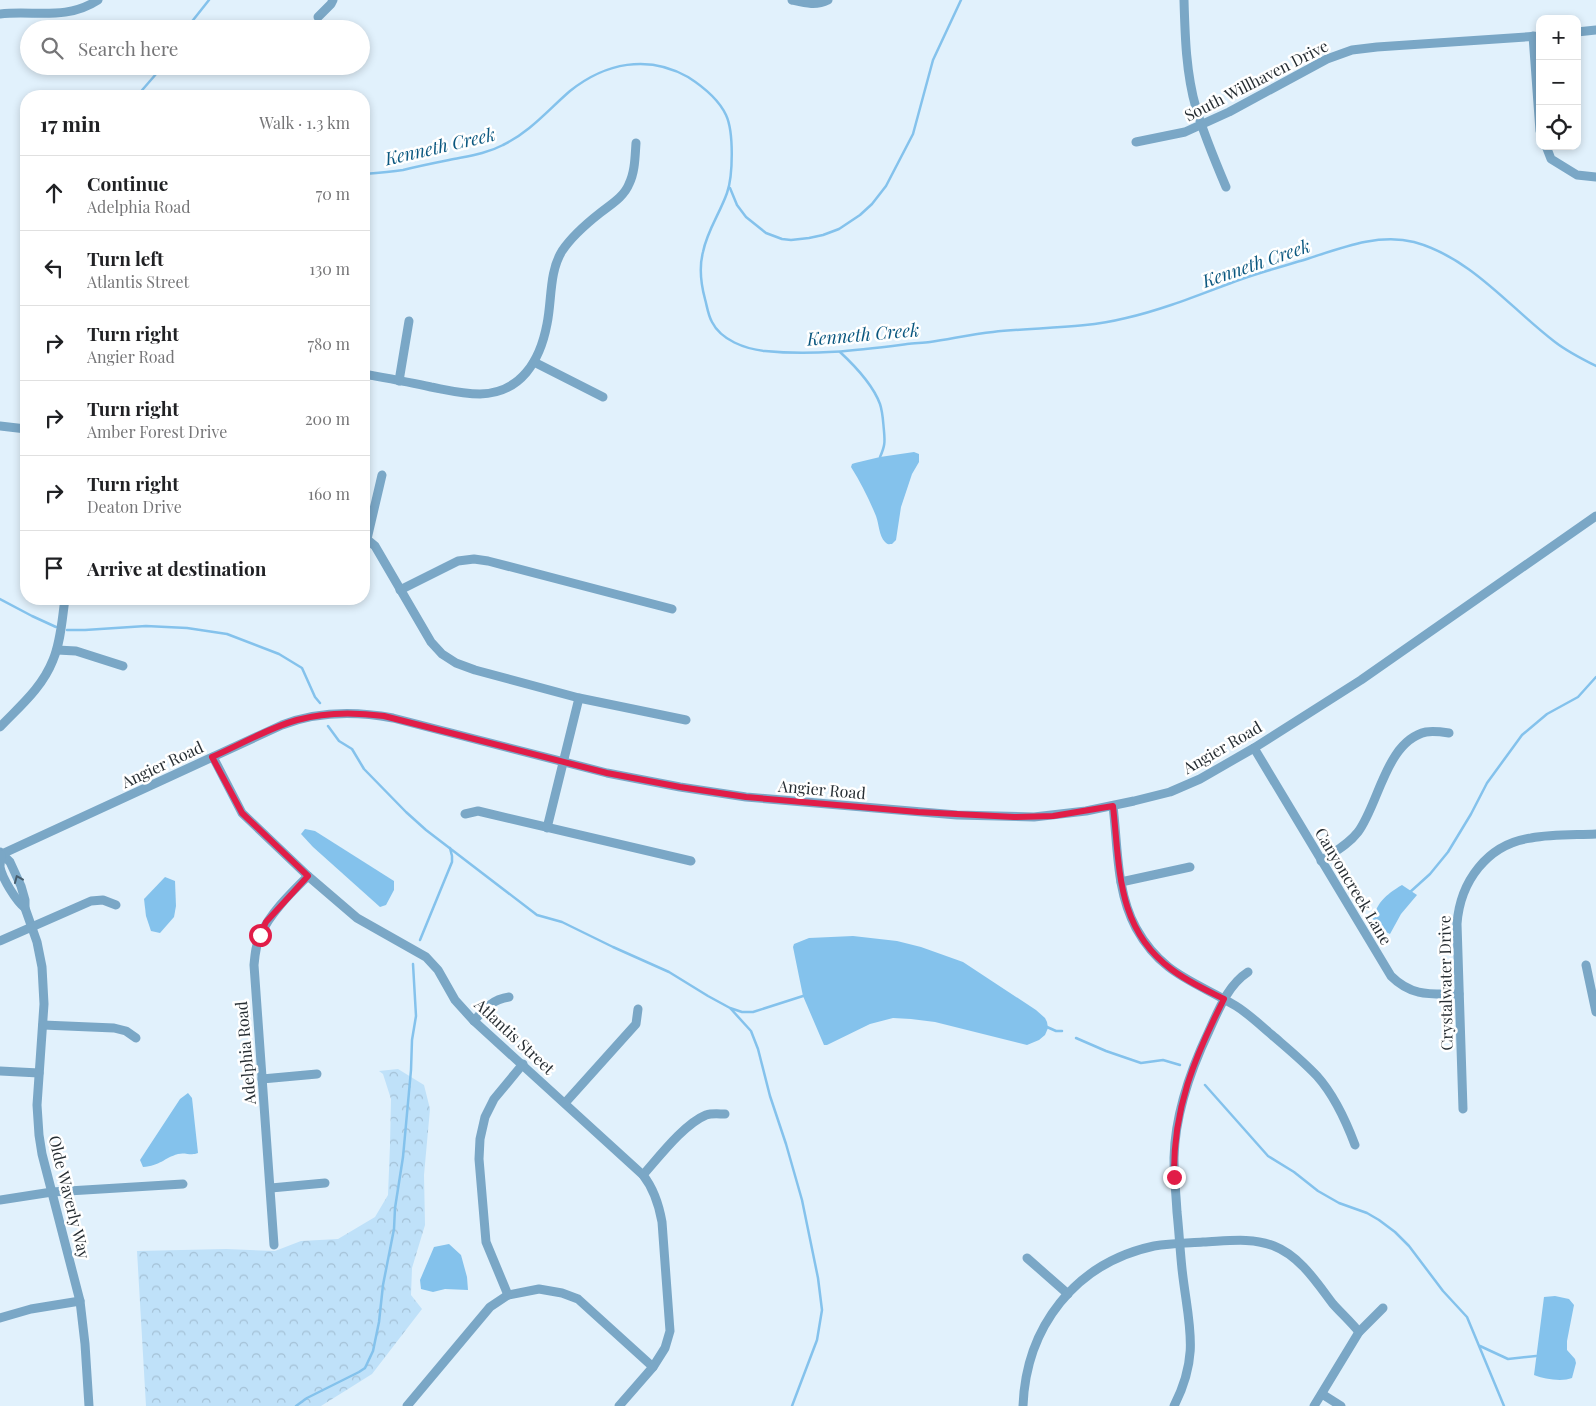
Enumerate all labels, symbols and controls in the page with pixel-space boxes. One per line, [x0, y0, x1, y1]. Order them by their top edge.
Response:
map controls [1536, 15, 1581, 150]
button: + [1536, 15, 1581, 60]
search box [20, 20, 370, 75]
icon: search [38, 34, 66, 62]
text: Search here [78, 35, 178, 61]
street label: South Willhaven Drive [1180, 35, 1332, 125]
button: − [1536, 60, 1581, 105]
button: locate [1536, 105, 1581, 150]
text: 17 min [40, 109, 101, 137]
text: Walk · 1.3 km [259, 112, 350, 133]
water label: Kenneth Creek [382, 122, 497, 171]
text: Continue [87, 170, 168, 196]
icon: ahead [40, 179, 68, 207]
text: 70 m [316, 183, 350, 204]
text: Adelphia Road [87, 196, 191, 217]
water label: Kenneth Creek [1198, 233, 1313, 293]
text: Turn left [87, 245, 164, 271]
icon: left [40, 254, 68, 282]
text: 130 m [309, 258, 350, 279]
text: Atlantis Street [87, 271, 189, 292]
water label: Kenneth Creek [805, 317, 920, 351]
text: Turn right [87, 320, 179, 346]
icon: right [40, 329, 68, 357]
text: 780 m [307, 333, 350, 354]
text: Angier Road [87, 346, 175, 367]
text: Turn right [87, 395, 179, 421]
icon: right [40, 404, 68, 432]
text: 200 m [305, 408, 350, 429]
text: Amber Forest Drive [87, 421, 227, 442]
text: Turn right [87, 470, 179, 496]
icon: right [40, 479, 68, 507]
text: 160 m [308, 483, 350, 504]
text: Deaton Drive [87, 496, 182, 517]
icon: arrive [40, 554, 68, 582]
text: Arrive at destination [87, 555, 267, 581]
street label: Angier Road [1178, 716, 1265, 779]
street label: Angier Road [117, 736, 206, 793]
street label: Angier Road [776, 775, 867, 803]
street label: Canyoncreek Lane [1311, 824, 1397, 948]
one-way arrow [13, 875, 24, 884]
street label: Crystalwater Drive [1433, 915, 1457, 1051]
route start [249, 924, 272, 947]
street label: Atlantis Street [470, 993, 560, 1079]
street label: Adelphia Road [230, 1000, 260, 1107]
street label: Olde Waverly Way [45, 1133, 95, 1261]
route end [1163, 1166, 1186, 1189]

